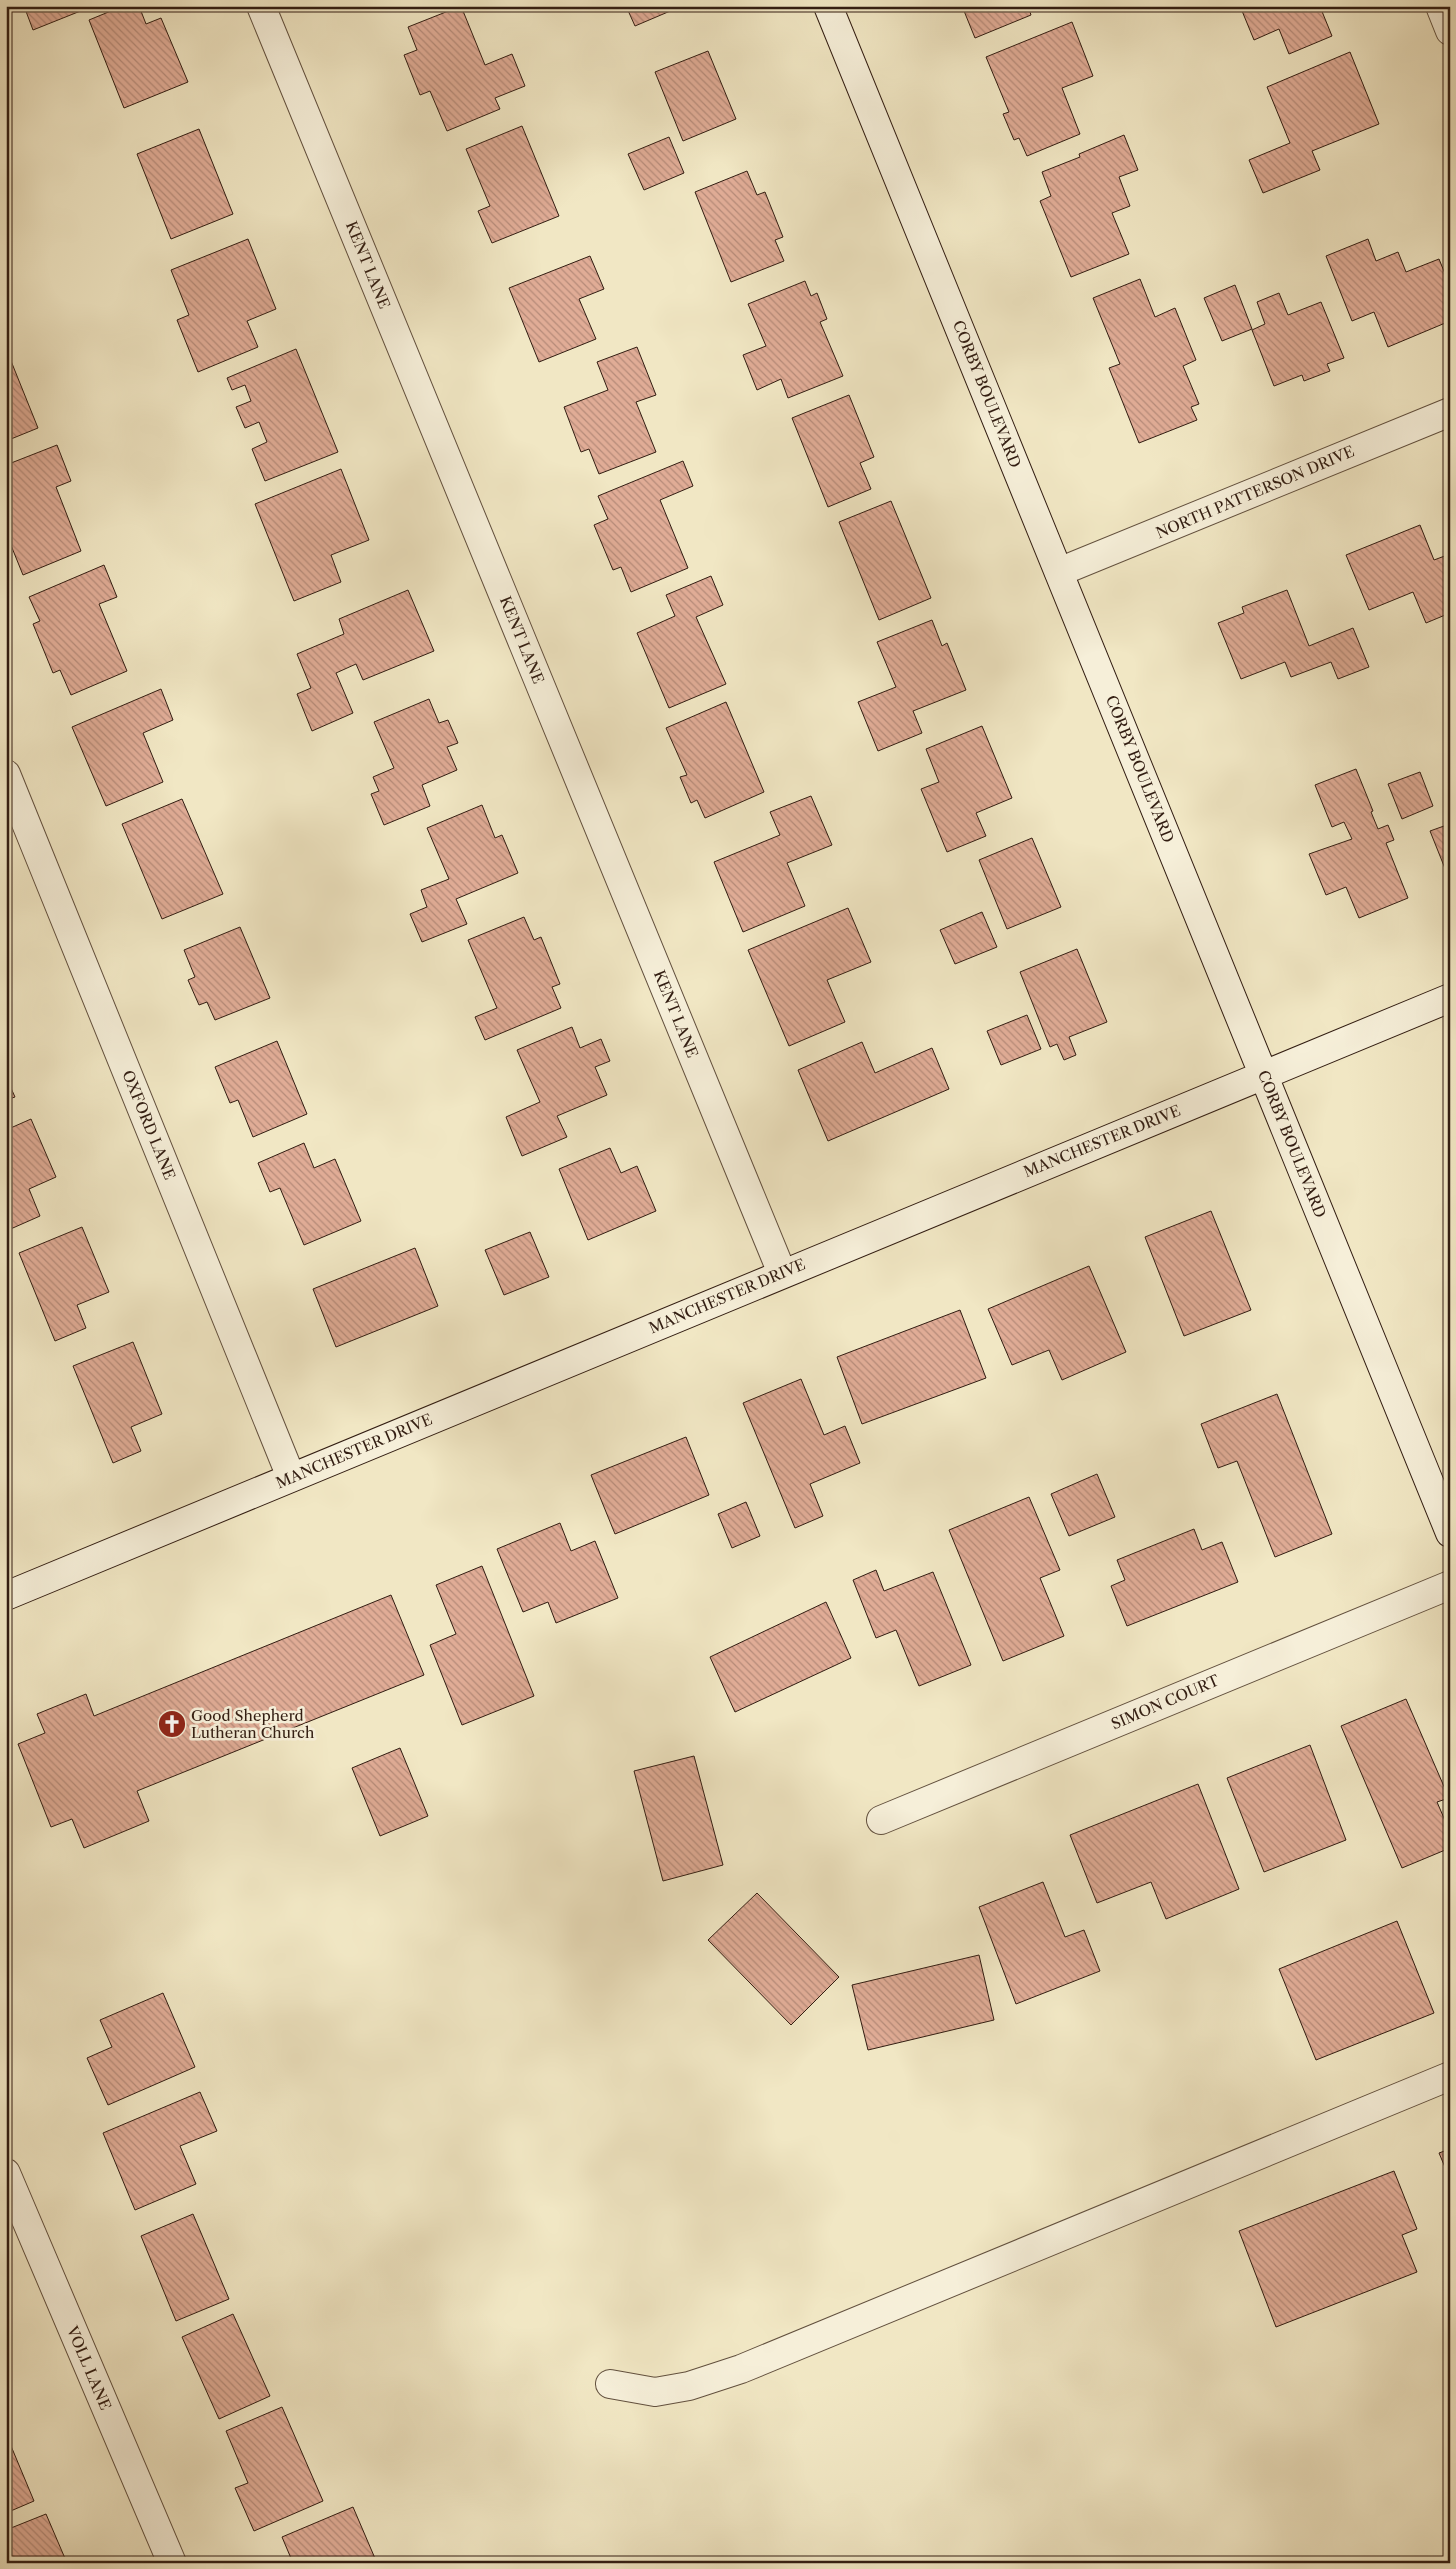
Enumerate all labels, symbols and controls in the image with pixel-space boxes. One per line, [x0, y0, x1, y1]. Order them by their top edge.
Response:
street label: KENT LANE [342, 218, 394, 312]
street label: CORBY BOULEVARD [949, 317, 1025, 471]
street label: NORTH PATTERSON DRIVE [1153, 442, 1357, 542]
street label: KENT LANE [496, 593, 548, 687]
street label: CORBY BOULEVARD [1102, 692, 1178, 846]
street label: KENT LANE [650, 967, 702, 1061]
street label: OXFORD LANE [118, 1067, 180, 1183]
street label: CORBY BOULEVARD [1254, 1067, 1330, 1221]
street label: MANCHESTER DRIVE [1021, 1101, 1183, 1181]
street label: MANCHESTER DRIVE [646, 1254, 808, 1338]
street label: MANCHESTER DRIVE [273, 1409, 435, 1493]
street label: SIMON COURT [1108, 1670, 1223, 1733]
place label: Good Shepherd Lutheran Church [191, 1706, 315, 1742]
church icon: Good Shepherd Lutheran Church [157, 1709, 187, 1739]
street label: VOLL LANE [62, 2322, 115, 2413]

